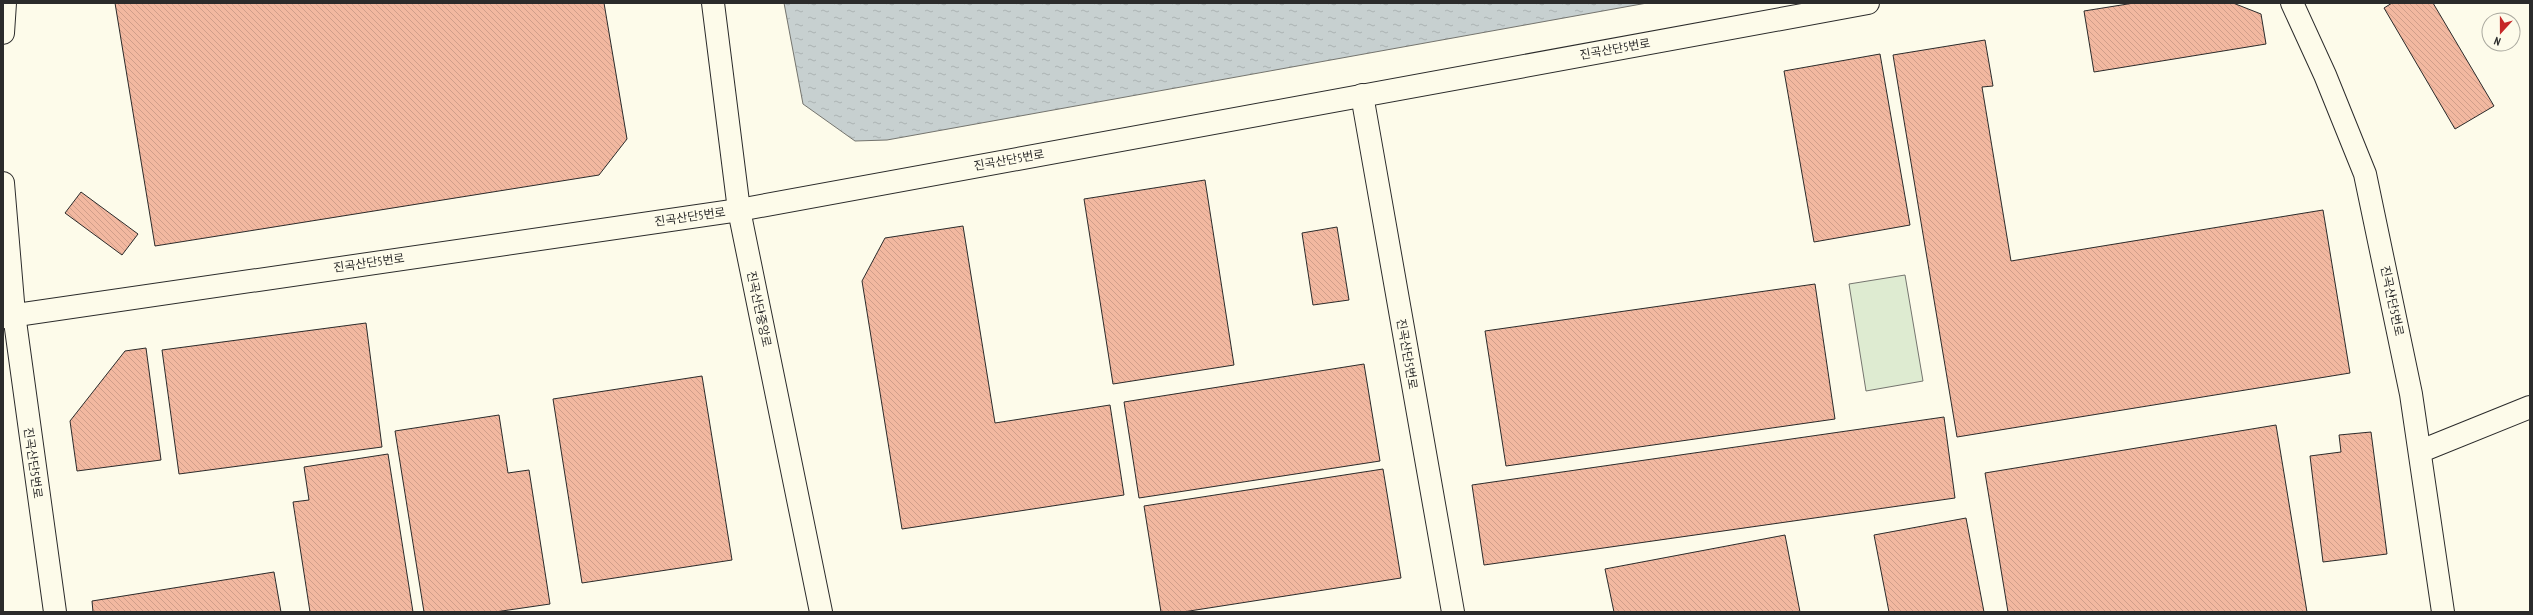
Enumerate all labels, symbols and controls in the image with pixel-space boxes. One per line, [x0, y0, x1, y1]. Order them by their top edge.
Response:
north arrow [2481, 12, 2521, 52]
text: N [2492, 34, 2503, 49]
street label: 진곡산단5번로 [1578, 35, 1651, 62]
street label: 진곡산단5번로 [972, 146, 1045, 173]
street label: 진곡산단5번로 [653, 204, 726, 229]
street label: 진곡산단5번로 [332, 250, 405, 275]
street label: 진곡산단5번로 [2378, 264, 2407, 337]
street label: 진곡산단중앙로 [744, 270, 775, 348]
street label: 진곡산단5번로 [1394, 317, 1421, 390]
street label: 진곡산단5번로 [21, 426, 46, 499]

